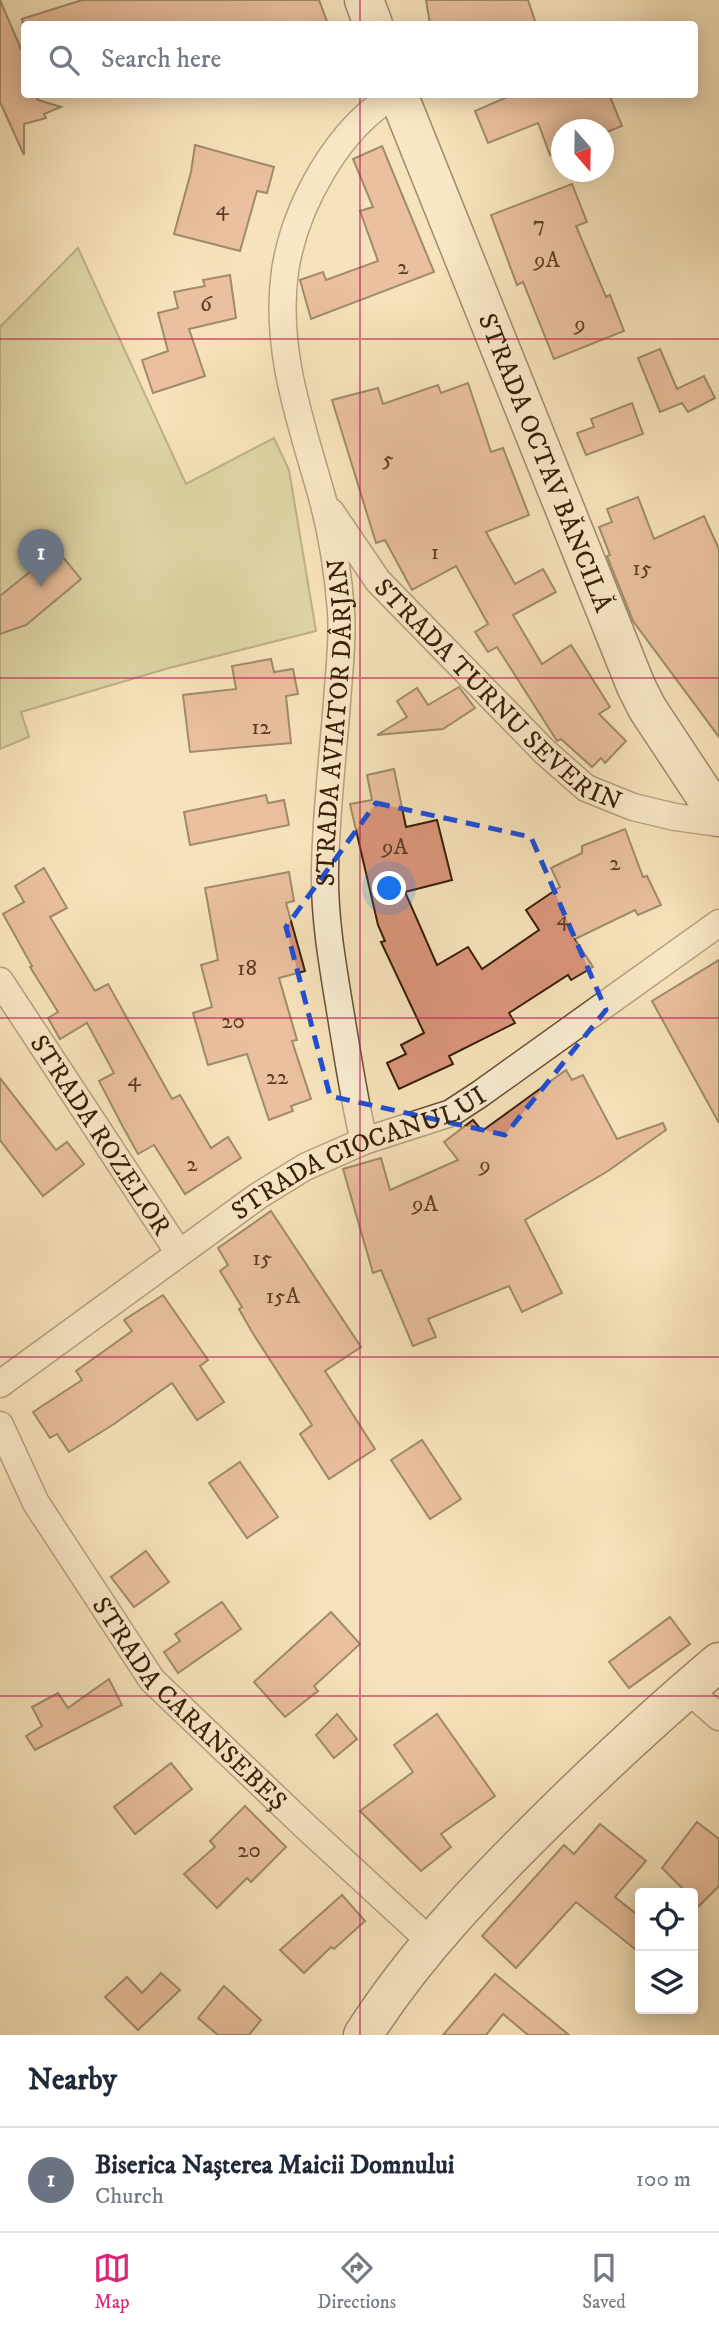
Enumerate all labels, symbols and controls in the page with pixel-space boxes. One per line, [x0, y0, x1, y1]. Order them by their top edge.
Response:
search box [21, 21, 698, 98]
icon: search [45, 41, 83, 79]
text: Search here [101, 43, 221, 76]
north arrow [551, 119, 614, 182]
house number: 4 [215, 194, 229, 223]
house number: 7 [533, 210, 545, 239]
house number: 9A [533, 246, 560, 275]
house number: 2 [397, 253, 409, 282]
house number: 6 [200, 290, 213, 319]
street label: STRADA OCTAV BĂNCILĂ [470, 309, 621, 617]
house number: 9 [573, 310, 586, 339]
house number: 5 [382, 445, 394, 474]
pin: 1 [18, 529, 64, 587]
house number: 1 [431, 538, 439, 567]
house number: 15 [632, 554, 652, 583]
street label: STRADA AVIATOR DÂRJAN [310, 556, 360, 887]
street label: STRADA TURNU SEVERIN [367, 572, 626, 819]
house number: 12 [251, 713, 272, 742]
house number: 9A [381, 833, 408, 862]
house number: 2 [609, 849, 621, 878]
your location [372, 871, 406, 905]
house number: 4 [556, 904, 570, 933]
house number: 18 [237, 954, 257, 983]
house number: 20 [221, 1007, 245, 1036]
street label: STRADA ROZELOR [22, 1029, 178, 1242]
house number: 22 [266, 1063, 289, 1092]
house number: 4 [127, 1065, 141, 1094]
street label: STRADA CIOCANULUI [225, 1079, 493, 1228]
house number: 2 [186, 1150, 198, 1179]
house number: 9 [478, 1151, 491, 1180]
house number: 9A [411, 1190, 438, 1219]
house number: 15 [252, 1244, 272, 1273]
house number: 15A [266, 1282, 301, 1311]
street label: STRADA CARANSEBEȘ [84, 1591, 294, 1818]
house number: 20 [237, 1836, 261, 1865]
map controls [635, 1888, 698, 2014]
button: locate [635, 1888, 698, 1951]
button: layers [635, 1951, 698, 2014]
text: Nearby [28, 2062, 117, 2099]
text: Biserica Nașterea Maicii Domnului [95, 2149, 455, 2182]
text: 1 [47, 2165, 55, 2194]
text: 100 m [636, 2165, 691, 2194]
text: Church [95, 2182, 164, 2211]
tab: Map [93, 2249, 131, 2314]
tab: Directions [317, 2249, 396, 2314]
tab: Saved [582, 2249, 626, 2314]

